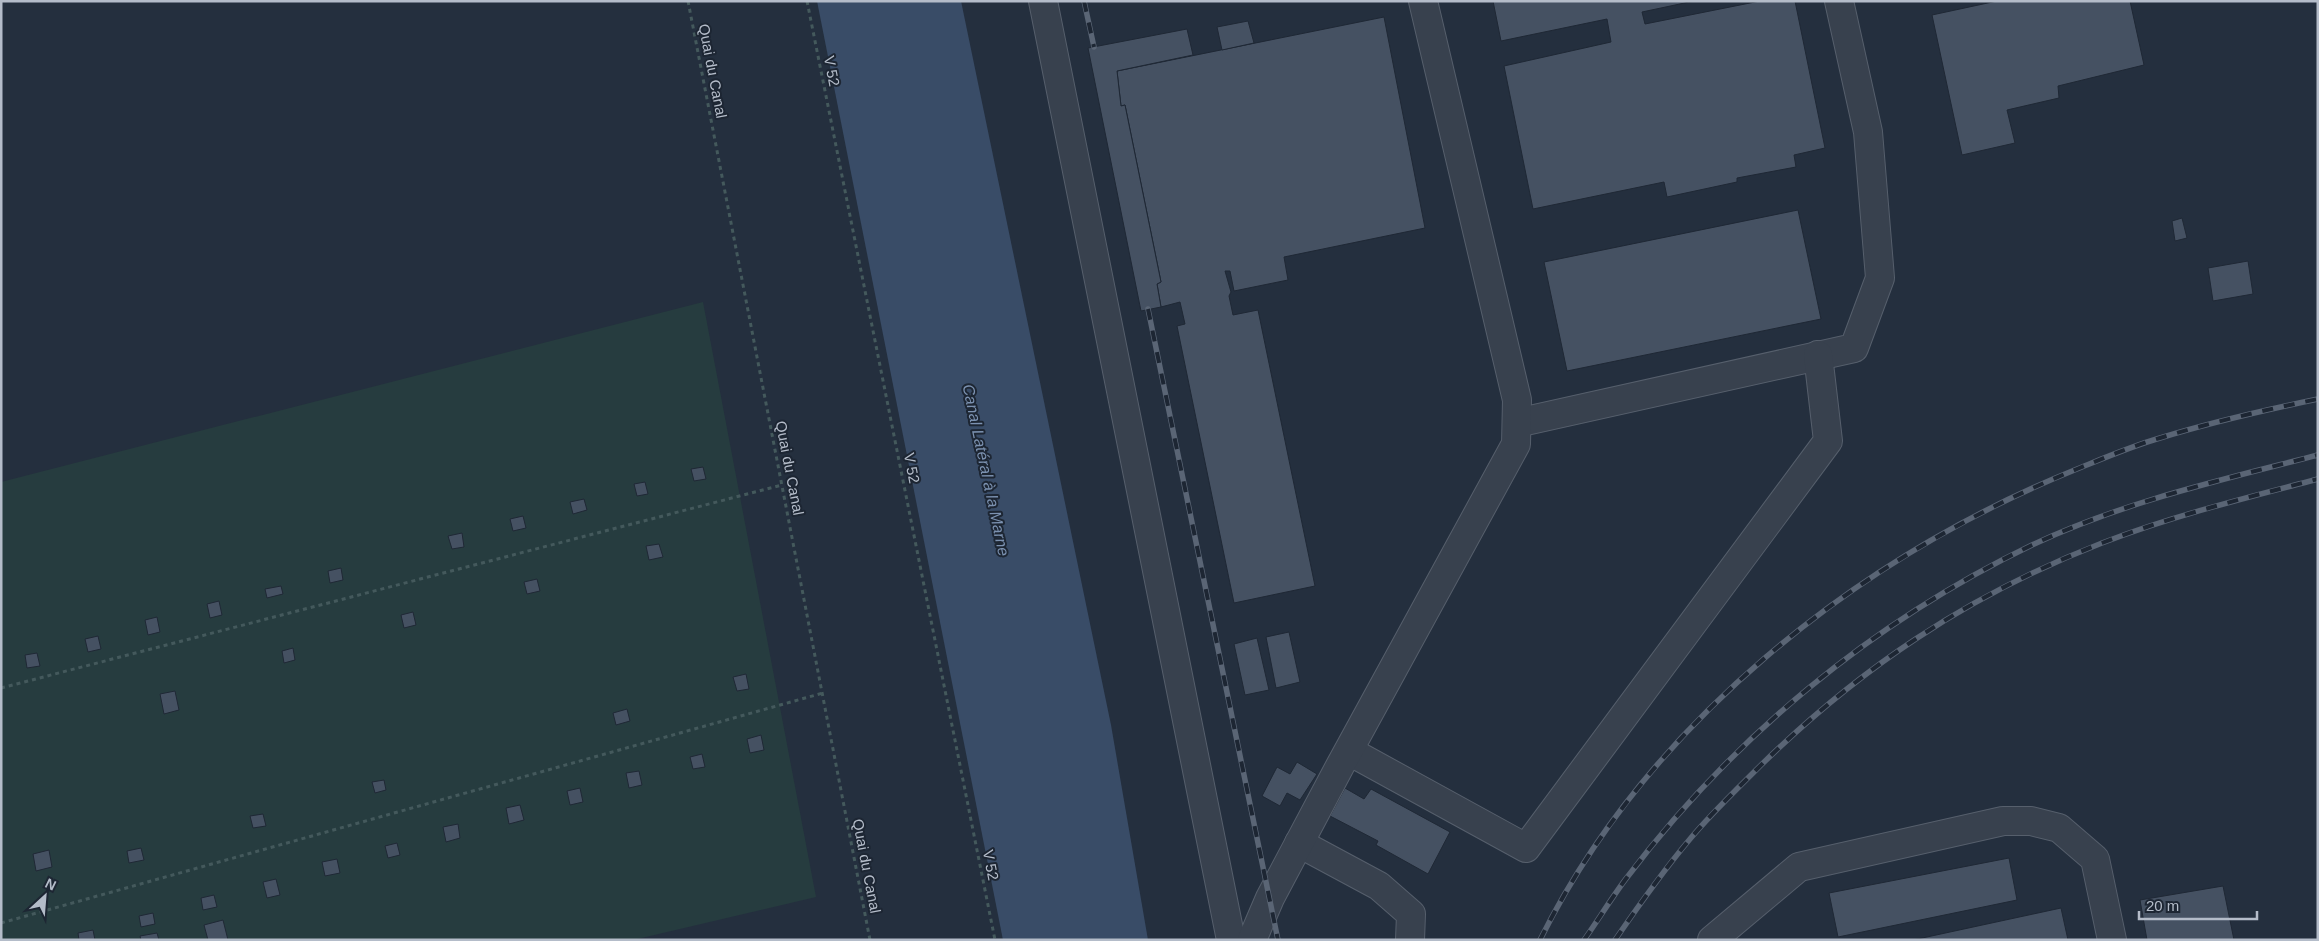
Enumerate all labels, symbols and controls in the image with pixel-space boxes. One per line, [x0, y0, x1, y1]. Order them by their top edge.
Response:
street label: Quai du Canal [696, 22, 730, 120]
street label: V 52 [821, 54, 843, 88]
water label: Canal Latéral à la Marne [959, 383, 1013, 558]
street label: Quai du Canal [773, 419, 807, 517]
street label: V 52 [901, 451, 923, 485]
street label: Quai du Canal [850, 817, 884, 915]
street label: V 52 [980, 848, 1002, 882]
north arrow [20, 871, 70, 921]
text: N [43, 875, 59, 894]
scale bar [2139, 888, 2256, 920]
text: 20 m [2146, 897, 2179, 914]

